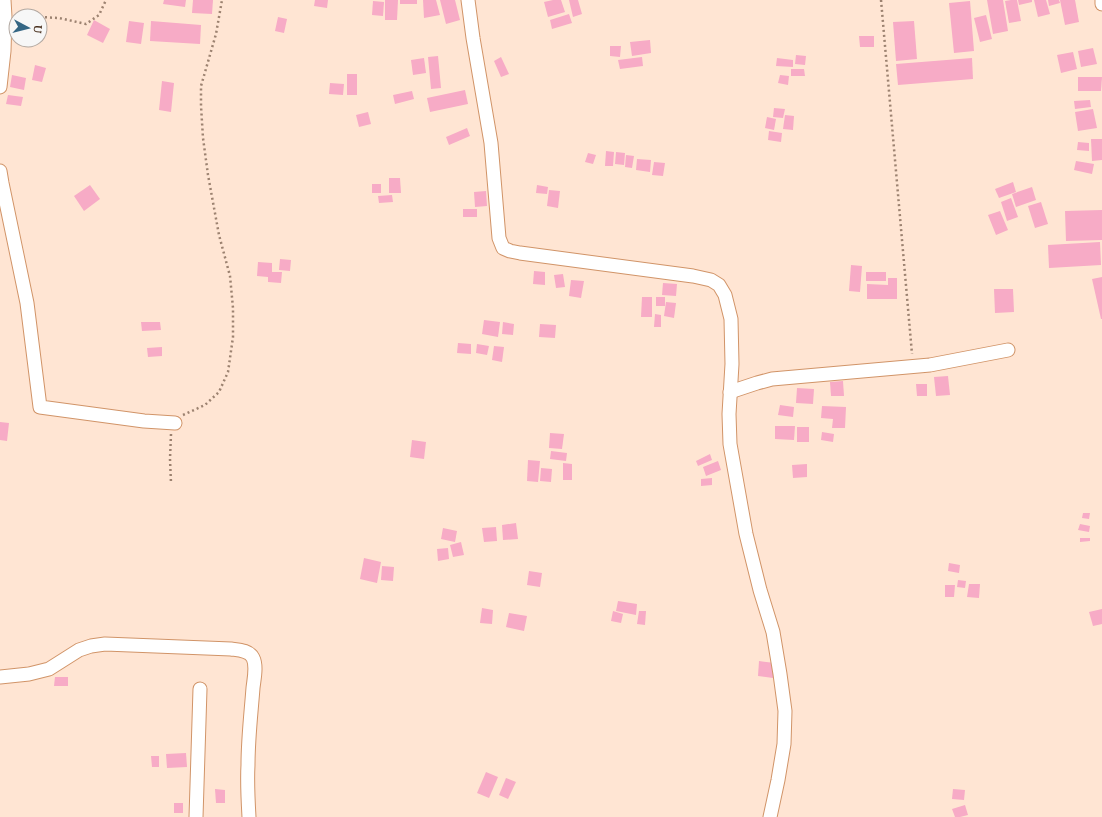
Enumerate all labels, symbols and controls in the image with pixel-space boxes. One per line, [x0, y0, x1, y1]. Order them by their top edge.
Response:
north arrow [8, 8, 48, 48]
text: U [30, 24, 45, 35]

